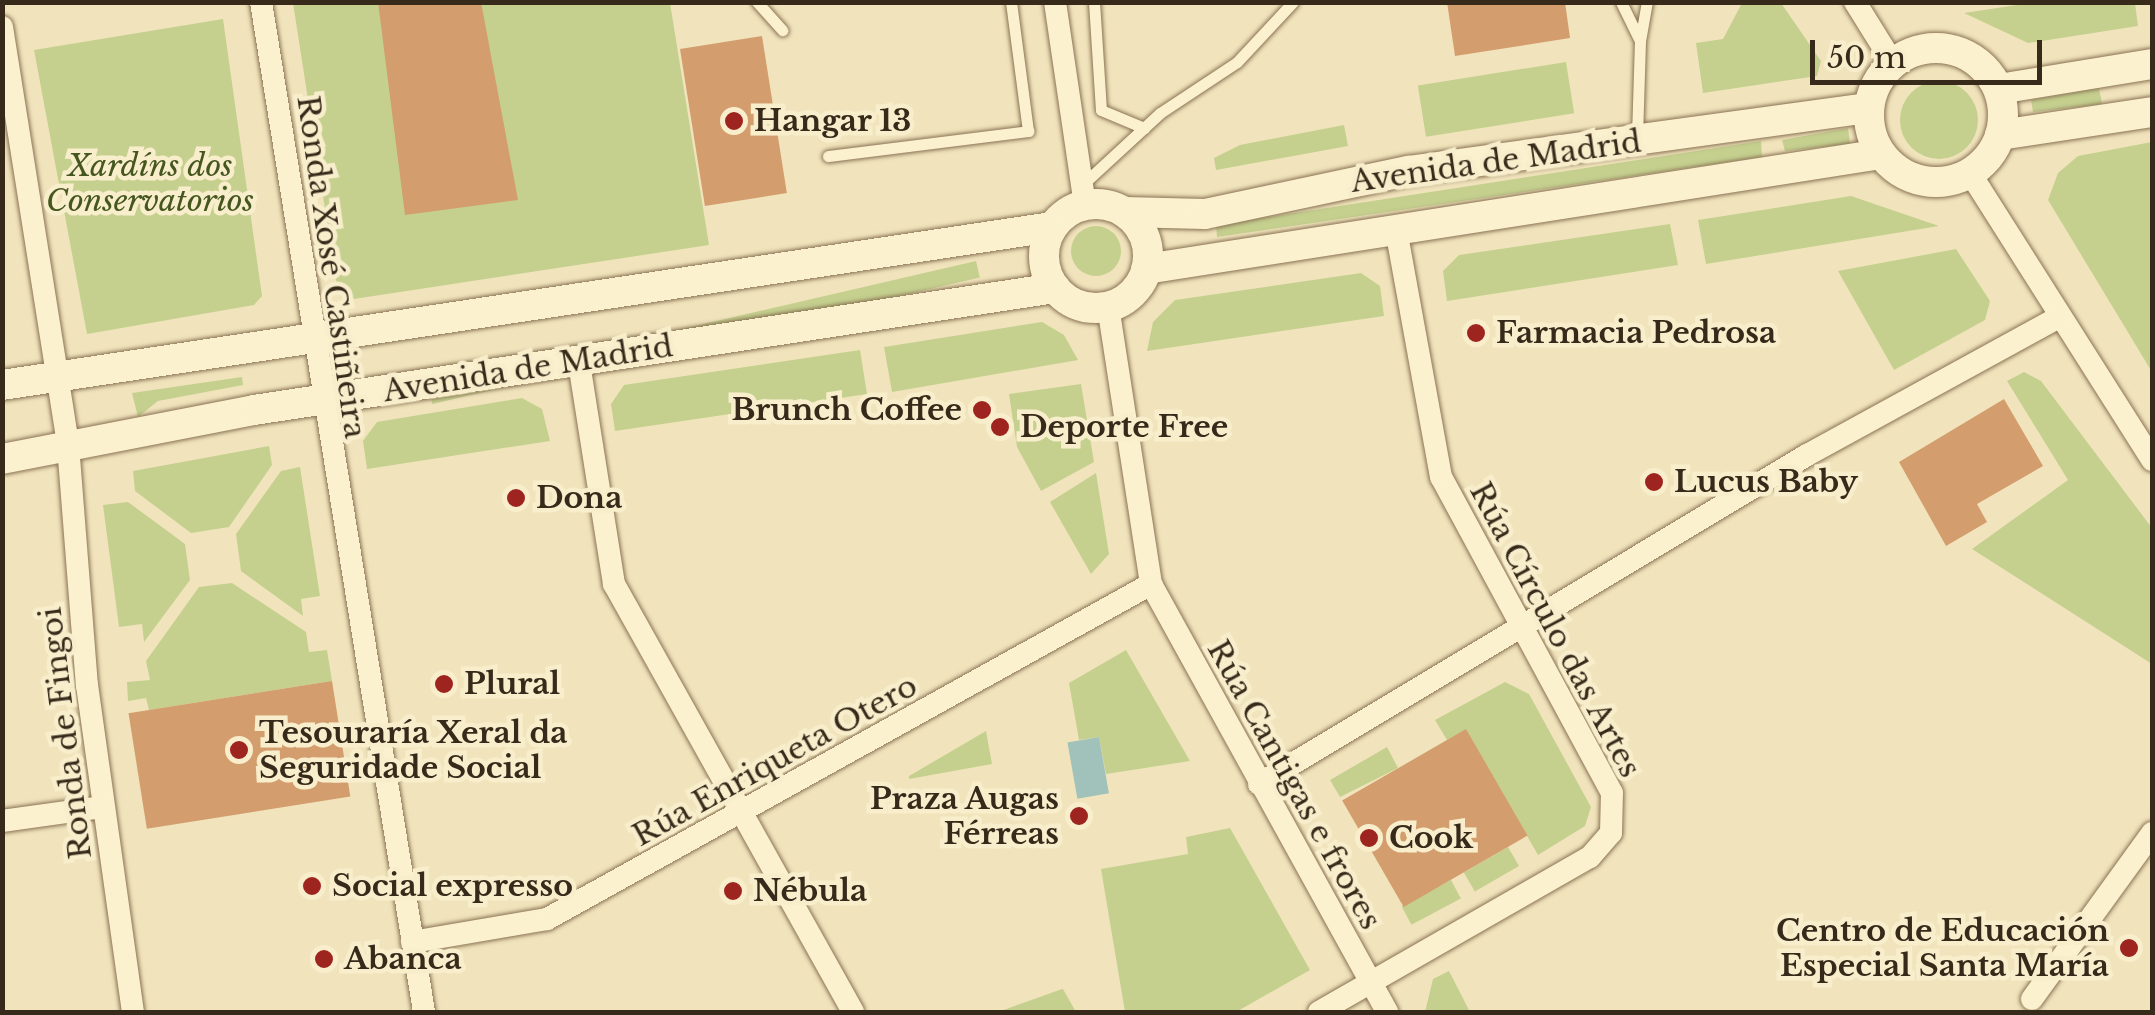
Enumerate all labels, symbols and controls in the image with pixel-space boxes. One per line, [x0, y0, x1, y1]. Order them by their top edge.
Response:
scale bar [1815, 20, 2048, 82]
text: 50 m [1827, 39, 1906, 76]
street label: Ronda Xosé Castiñeira [289, 93, 373, 441]
place label: Hangar 13 [754, 103, 912, 139]
marker: Hangar 13 [723, 110, 745, 132]
street label: Avenida de Madrid [1348, 124, 1644, 200]
park label: Xardíns dos Conservatorios [46, 148, 254, 218]
place label: Farmacia Pedrosa [1496, 315, 1776, 351]
marker: Farmacia Pedrosa [1465, 322, 1487, 344]
street label: Avenida de Madrid [380, 328, 676, 410]
place label: Brunch Coffee [731, 392, 962, 428]
marker: Brunch Coffee [971, 399, 993, 421]
place label: Deporte Free [1020, 409, 1228, 445]
marker: Deporte Free [989, 416, 1011, 438]
place label: Lucus Baby [1674, 464, 1858, 500]
marker: Lucus Baby [1643, 471, 1665, 493]
street label: Rúa Círculo das Artes [1462, 476, 1648, 784]
place label: Dona [536, 480, 622, 516]
marker: Dona [505, 487, 527, 509]
street label: Ronda de Fingoi [33, 605, 99, 861]
street label: Rúa Cantigas e frores [1199, 634, 1389, 936]
place label: Plural [464, 666, 560, 702]
street label: Rúa Enriqueta Otero [626, 668, 924, 854]
marker: Plural [433, 673, 455, 695]
place label: Tesouraría Xeral da Seguridade Social [259, 715, 568, 786]
marker: Tesouraría Xeral da Seguridade Social [228, 739, 250, 761]
place label: Praza Augas Férreas [869, 781, 1059, 852]
marker: Praza Augas Férreas [1068, 805, 1090, 827]
place label: Cook [1389, 820, 1473, 856]
marker: Cook [1358, 827, 1380, 849]
place label: Social expresso [332, 868, 573, 904]
place label: Nébula [753, 873, 867, 909]
marker: Social expresso [301, 875, 323, 897]
marker: Nébula [722, 880, 744, 902]
place label: Centro de Educación Especial Santa María [1776, 913, 2109, 984]
marker: Centro de Educación Especial Santa María [2118, 937, 2140, 959]
place label: Abanca [344, 941, 462, 977]
marker: Abanca [313, 948, 335, 970]

